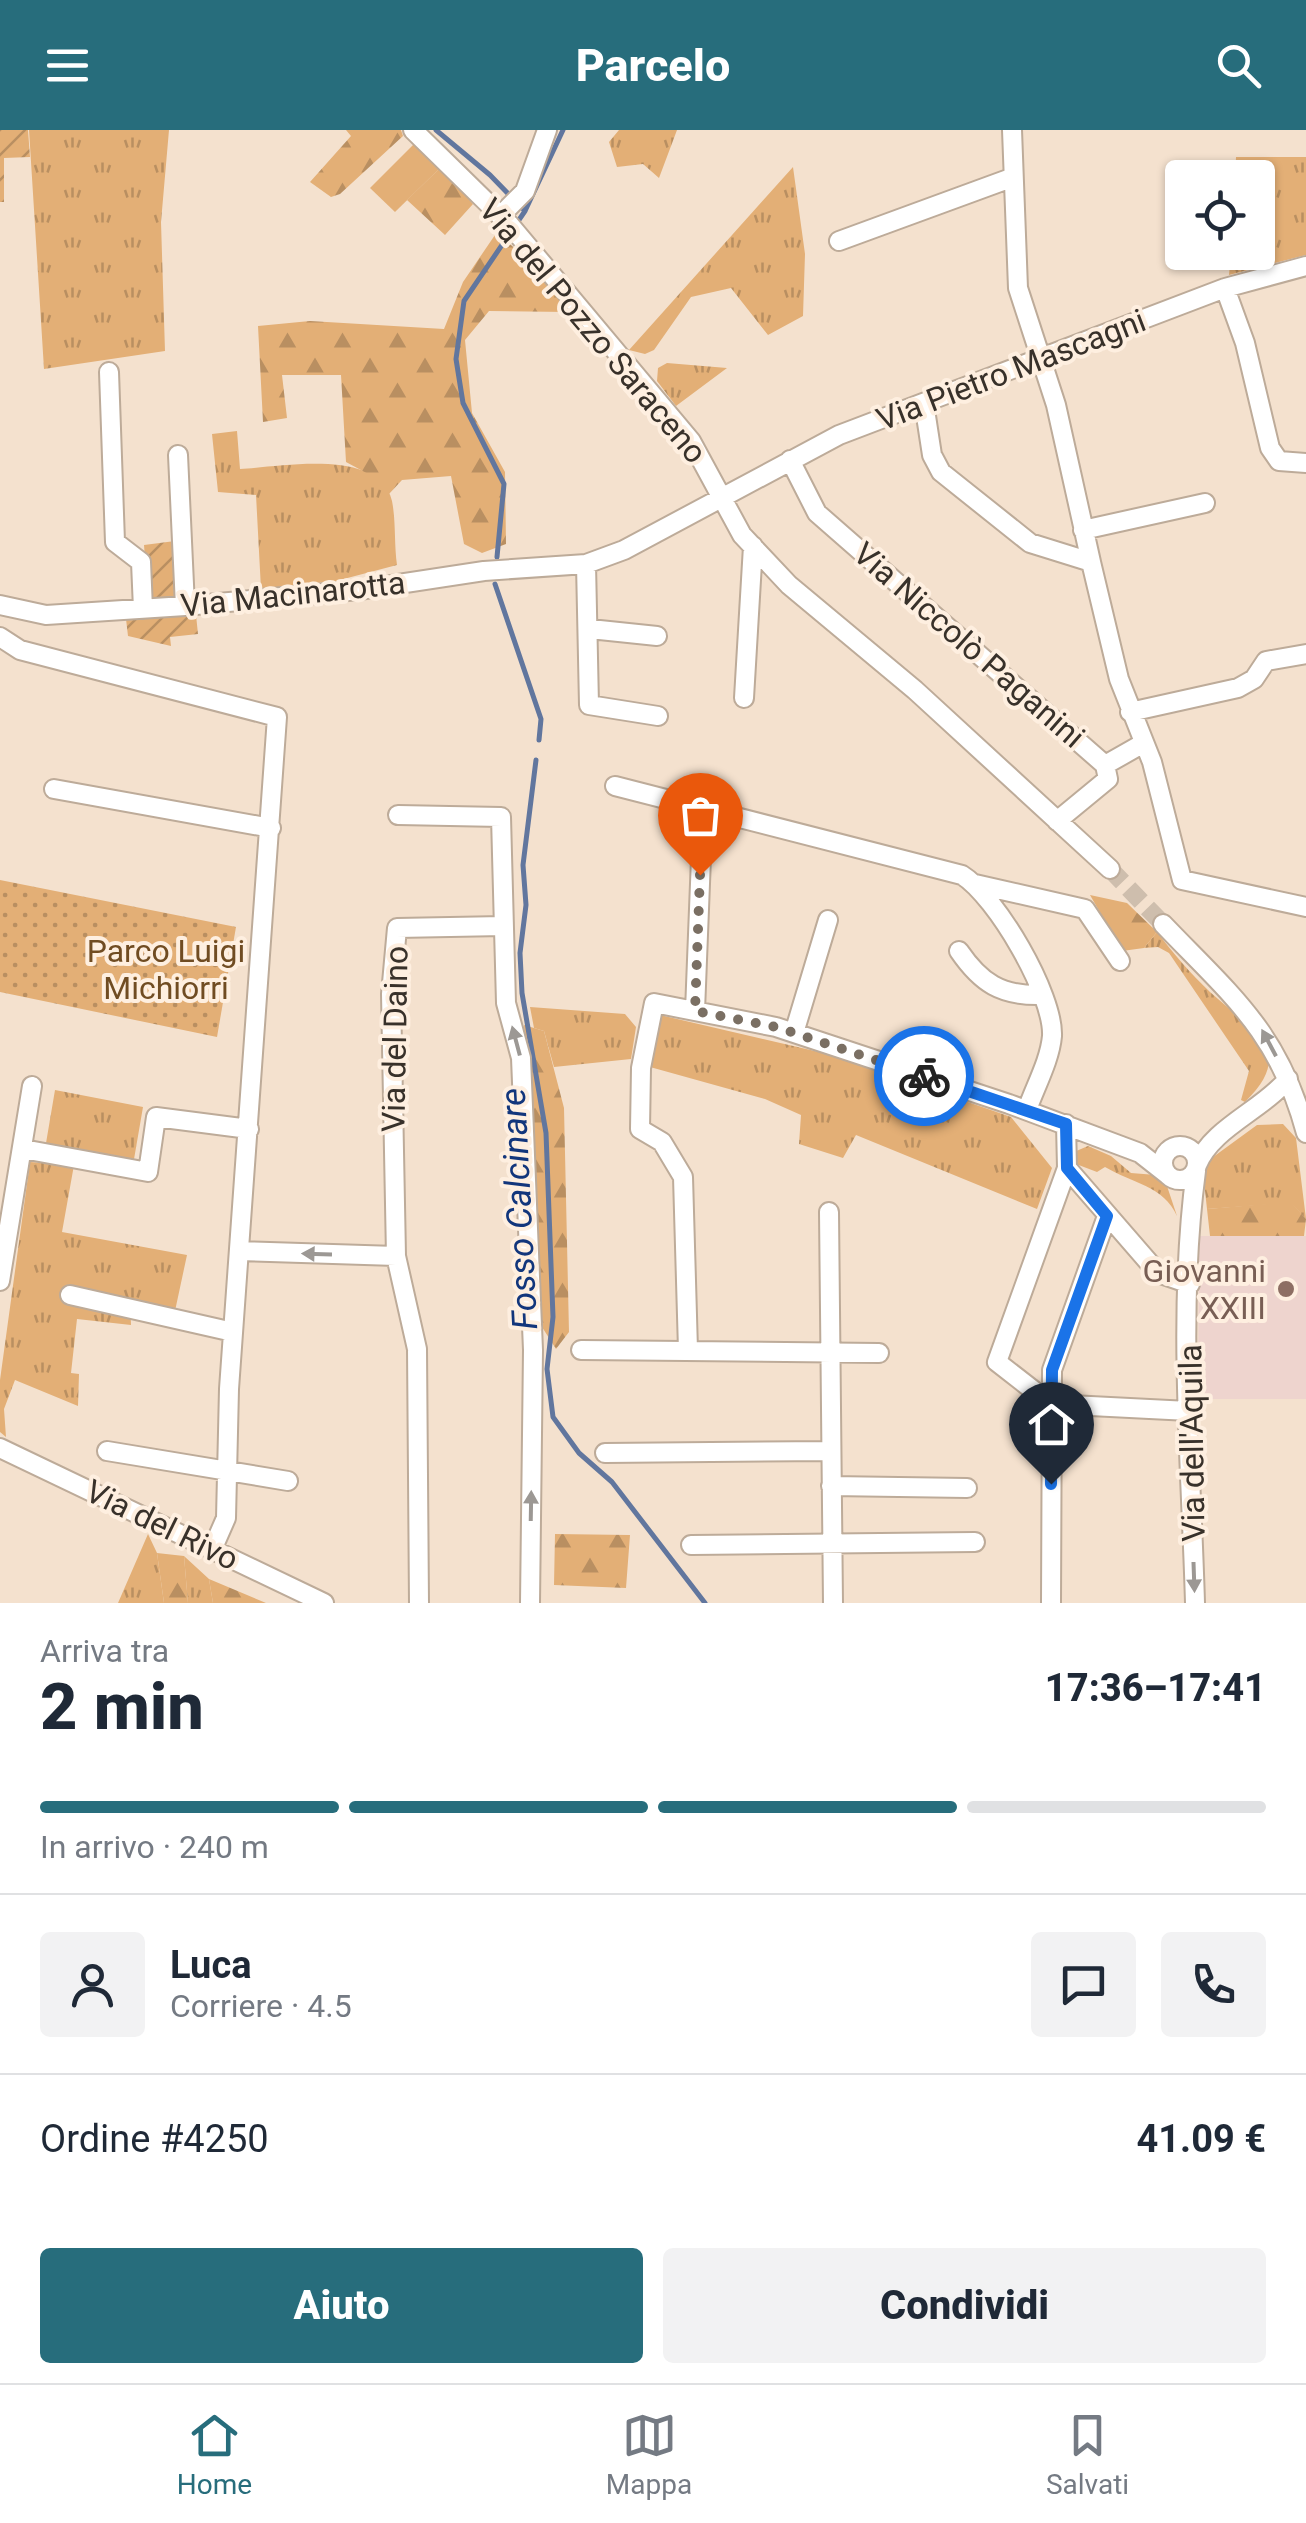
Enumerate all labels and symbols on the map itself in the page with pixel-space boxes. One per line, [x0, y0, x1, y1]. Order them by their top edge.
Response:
street label: Via del Pozzo Saraceno [471, 191, 715, 471]
street label: Via Pietro Mascagni [871, 301, 1151, 439]
street label: Via Niccolò Paganini [846, 534, 1092, 756]
street label: Via Macinarotta [179, 563, 407, 625]
pin [658, 773, 743, 876]
park label: Parco Luigi Michiorri [87, 932, 245, 1007]
street label: Via del Daino [374, 946, 416, 1132]
one-way arrow [508, 1025, 524, 1056]
courier [874, 1026, 974, 1126]
one-way arrow [1261, 1028, 1278, 1057]
water label: Fosso Calcinare [493, 1087, 546, 1331]
one-way arrow [301, 1245, 333, 1261]
place label: Giovanni XXIII [1143, 1252, 1266, 1327]
marker: Giovanni XXIII [1275, 1278, 1297, 1300]
street label: Via dell'Aquila [1171, 1344, 1213, 1542]
pin [1009, 1382, 1094, 1485]
street label: Via del Rivo [79, 1472, 245, 1578]
one-way arrow [523, 1489, 539, 1521]
one-way arrow [1187, 1561, 1203, 1593]

